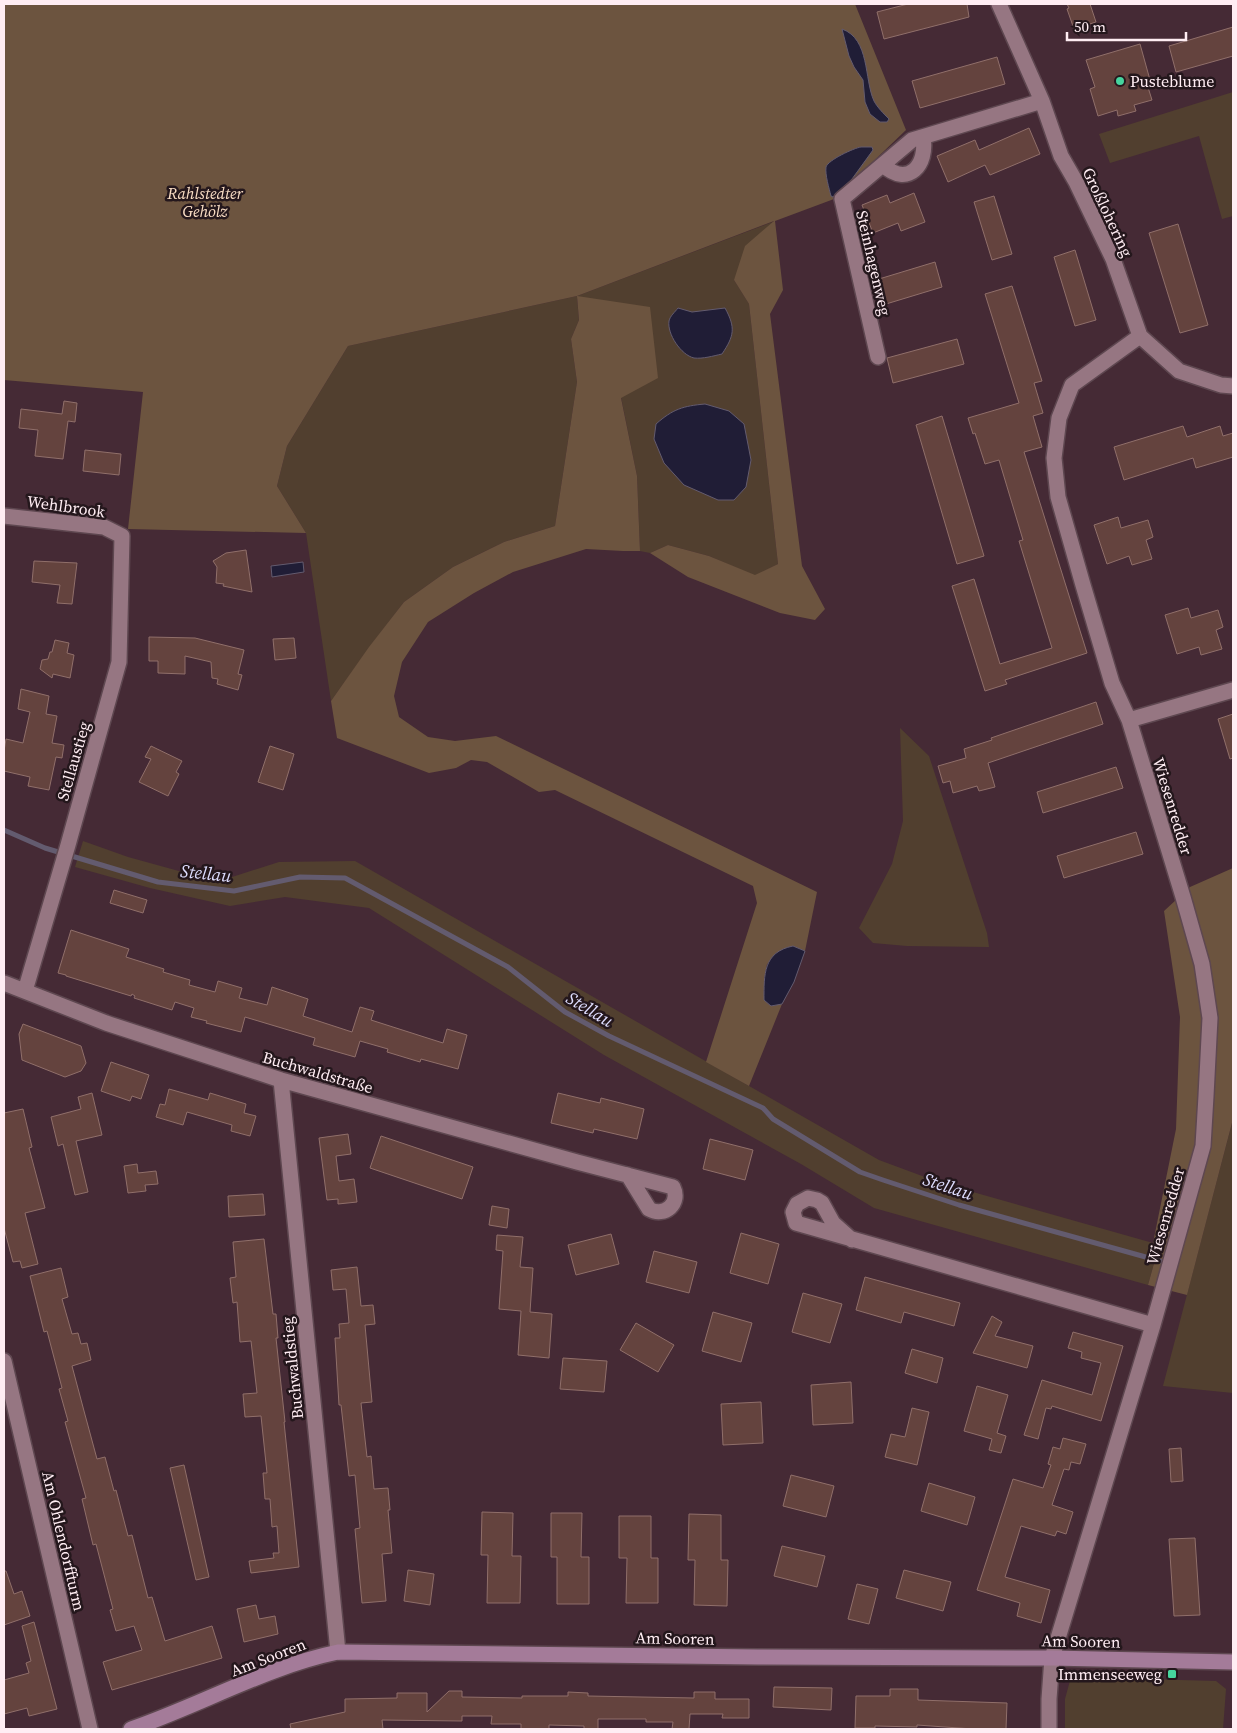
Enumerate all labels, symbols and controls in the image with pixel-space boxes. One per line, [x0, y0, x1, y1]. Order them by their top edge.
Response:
scale bar [1067, 10, 1186, 42]
text: 50 m [1074, 16, 1106, 37]
place label: Pusteblume [1130, 70, 1214, 92]
marker: Pusteblume [1114, 75, 1126, 87]
street label: Großlohering [1078, 164, 1138, 260]
park label: Rahlstedter Gehölz [166, 182, 243, 222]
street label: Steinhagenweg [851, 208, 897, 318]
street label: Wehlbrook [26, 490, 107, 522]
street label: Stellaustieg [51, 719, 95, 803]
street label: Wiesenredder [1148, 755, 1198, 858]
water label: Stellau [179, 858, 233, 888]
water label: Stellau [562, 985, 619, 1033]
street label: Buchwaldstraße [260, 1046, 376, 1098]
street label: Wiesenredder [1141, 1164, 1190, 1267]
water label: Stellau [920, 1166, 977, 1206]
street label: Buchwaldstieg [276, 1316, 308, 1420]
street label: Am Ohlendorffturm [37, 1469, 91, 1613]
street label: Am Sooren [635, 1626, 715, 1650]
street label: Am Sooren [1041, 1629, 1121, 1653]
street label: Am Sooren [227, 1632, 309, 1681]
place label: Immenseeweg [1058, 1663, 1162, 1685]
marker: Immenseeweg [1166, 1668, 1178, 1680]

